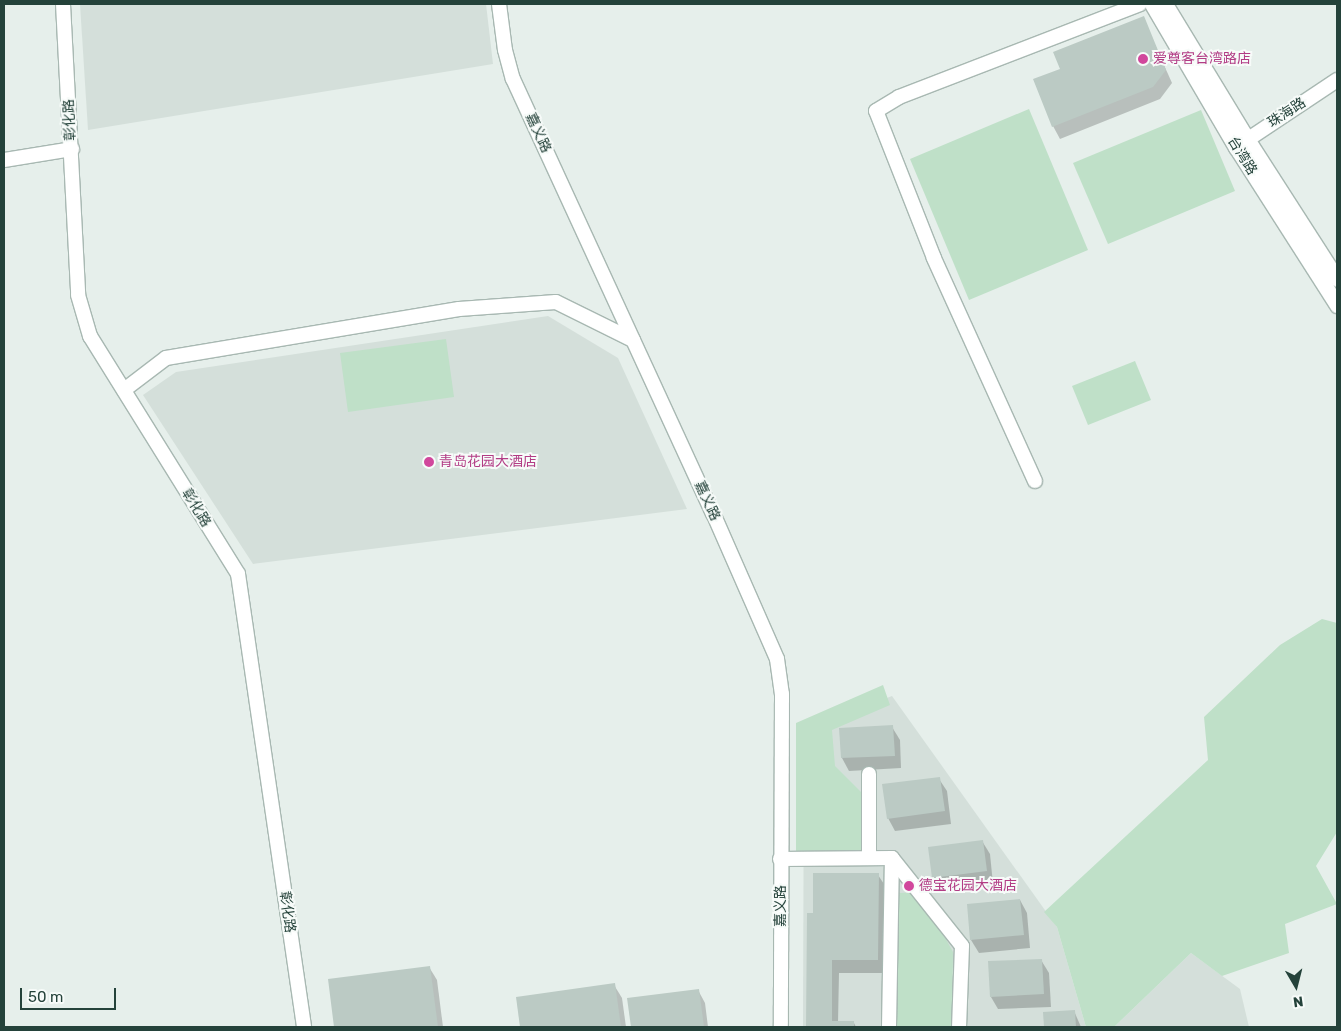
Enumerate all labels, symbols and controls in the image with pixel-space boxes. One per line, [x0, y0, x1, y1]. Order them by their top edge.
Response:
place label: 爱尊客台湾路店 [1153, 51, 1251, 67]
marker: 爱尊客台湾路店 [1137, 53, 1149, 65]
street label: 珠海路 [1265, 95, 1309, 131]
street label: 彰化路 [61, 99, 79, 141]
street label: 嘉义路 [522, 110, 554, 156]
street label: 台湾路 [1224, 134, 1260, 178]
place label: 青岛花园大酒店 [439, 454, 537, 470]
marker: 青岛花园大酒店 [423, 456, 435, 468]
street label: 嘉义路 [691, 478, 723, 524]
street label: 彰化路 [178, 486, 214, 530]
place label: 德宝花园大酒店 [919, 878, 1017, 894]
marker: 德宝花园大酒店 [903, 880, 915, 892]
street label: 嘉义路 [773, 885, 789, 927]
street label: 彰化路 [276, 890, 298, 934]
north arrow [1271, 961, 1321, 1011]
scale bar [22, 978, 119, 1010]
text: 50 m [28, 988, 63, 1006]
text: N [1292, 992, 1304, 1010]

